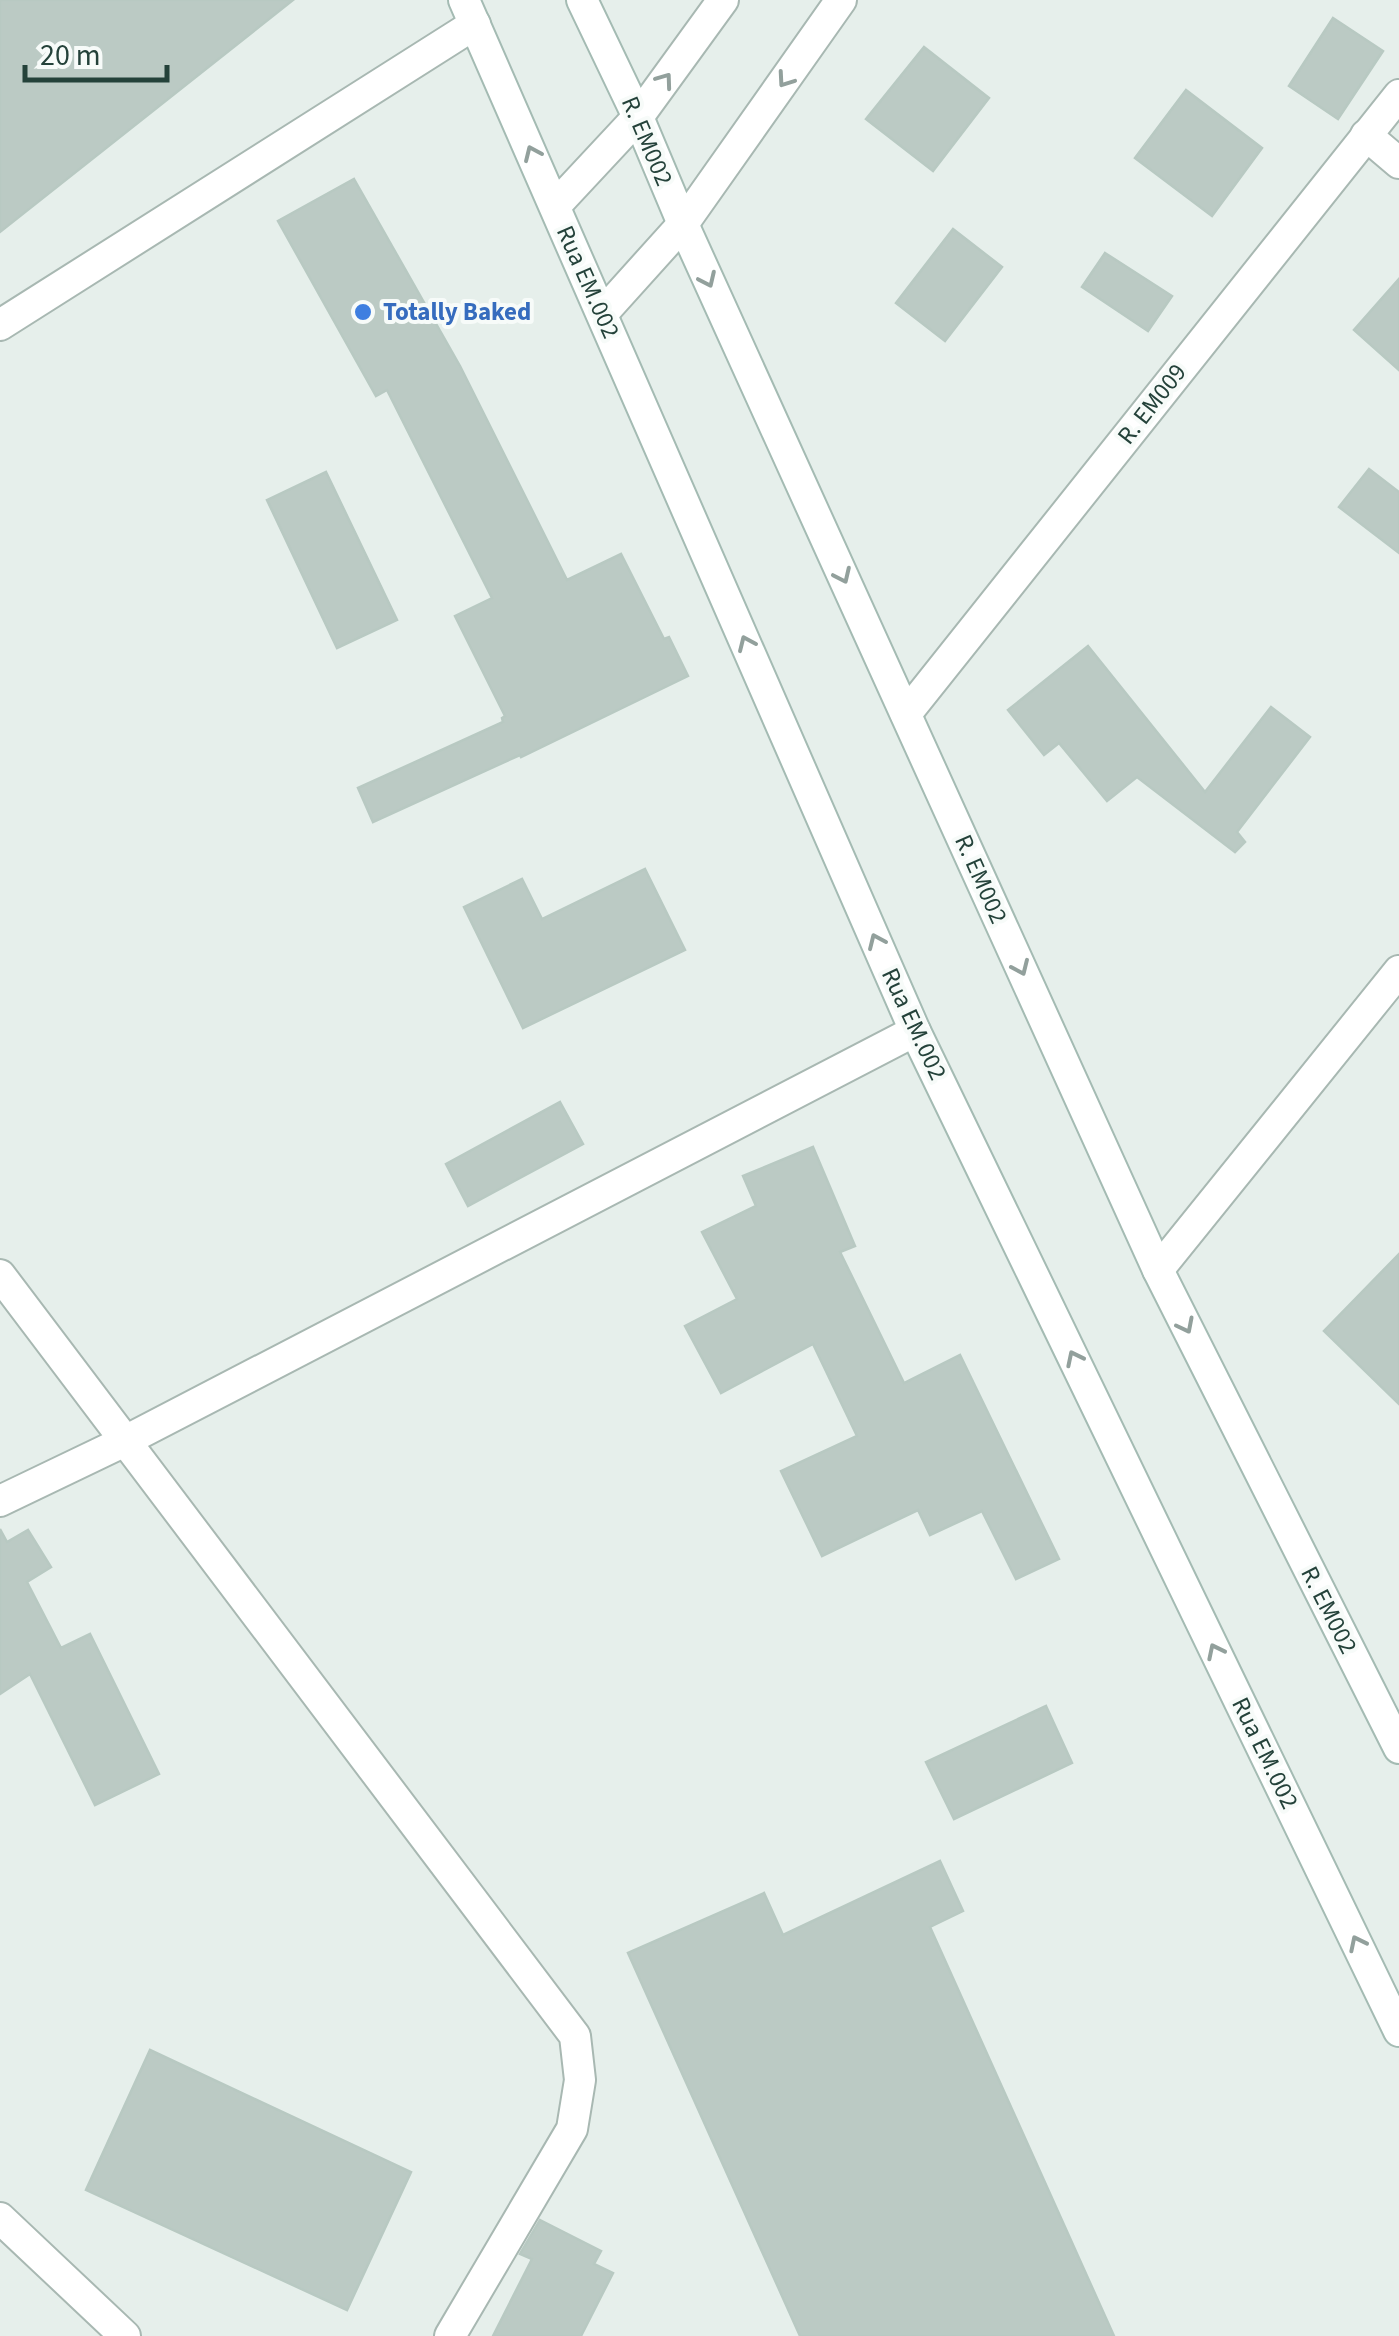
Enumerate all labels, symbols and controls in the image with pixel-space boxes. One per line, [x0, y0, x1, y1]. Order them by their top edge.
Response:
scale bar [25, 20, 168, 82]
text: 20 m [40, 34, 101, 77]
one-way arrow [779, 68, 797, 87]
one-way arrow [654, 73, 671, 91]
street label: R. EM002 [612, 91, 682, 191]
one-way arrow [524, 145, 544, 163]
street label: Rua EM.002 [547, 220, 629, 344]
one-way arrow [696, 270, 716, 288]
place label: Totally Baked [383, 294, 531, 330]
marker: Totally Baked [352, 301, 374, 323]
street label: R. EM009 [1109, 356, 1195, 452]
one-way arrow [831, 566, 851, 584]
one-way arrow [738, 635, 758, 653]
street label: R. EM002 [945, 829, 1017, 929]
one-way arrow [868, 933, 888, 951]
one-way arrow [1008, 958, 1028, 976]
street label: Rua EM.002 [872, 962, 956, 1086]
one-way arrow [1174, 1316, 1193, 1334]
one-way arrow [1066, 1350, 1086, 1368]
street label: R. EM002 [1292, 1560, 1366, 1660]
one-way arrow [1208, 1643, 1227, 1661]
street label: Rua EM.002 [1222, 1691, 1308, 1815]
one-way arrow [1349, 1935, 1369, 1953]

